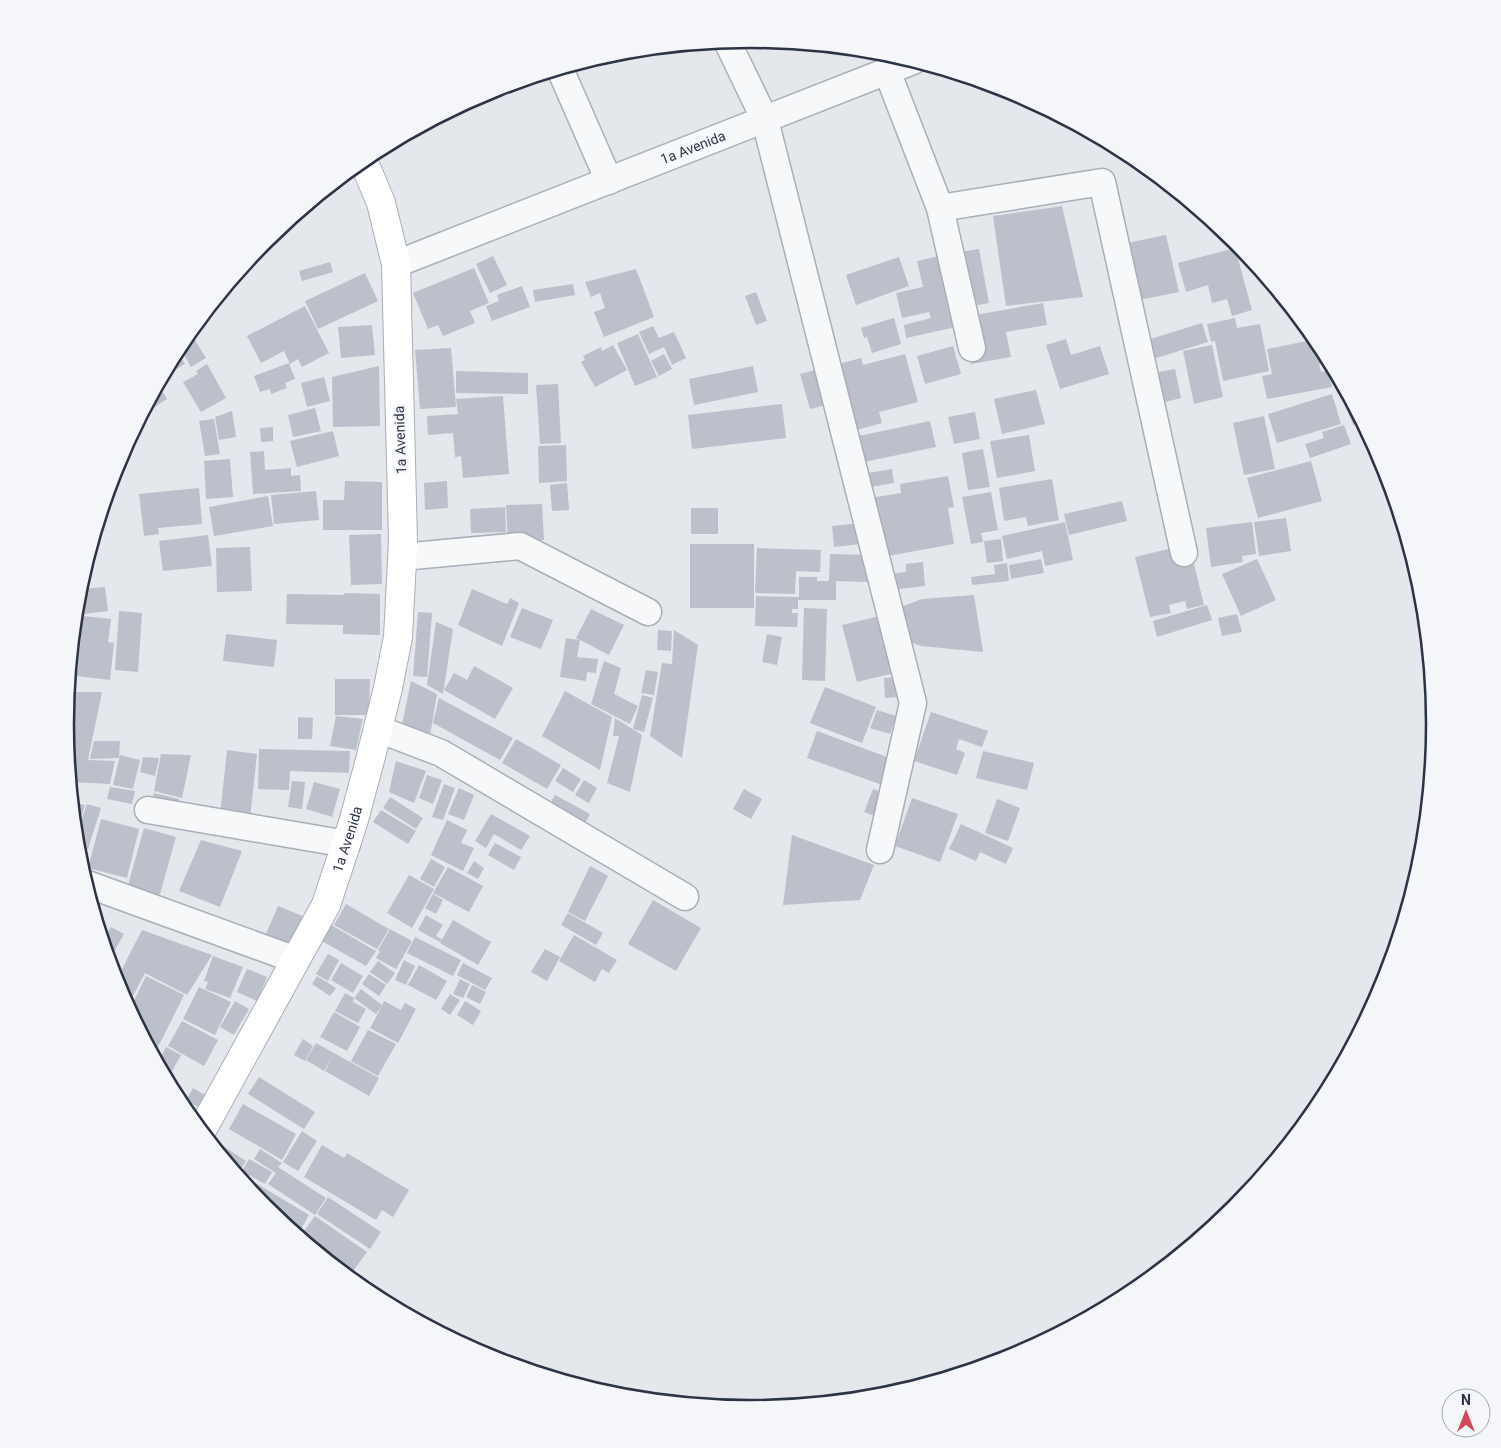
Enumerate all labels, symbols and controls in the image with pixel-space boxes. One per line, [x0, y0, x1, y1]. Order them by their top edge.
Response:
street label: 1a Avenida [658, 127, 728, 167]
street label: 1a Avenida [391, 405, 409, 475]
street label: 1a Avenida [329, 804, 365, 874]
north arrow [1441, 1388, 1491, 1438]
text: N [1461, 1392, 1471, 1408]

